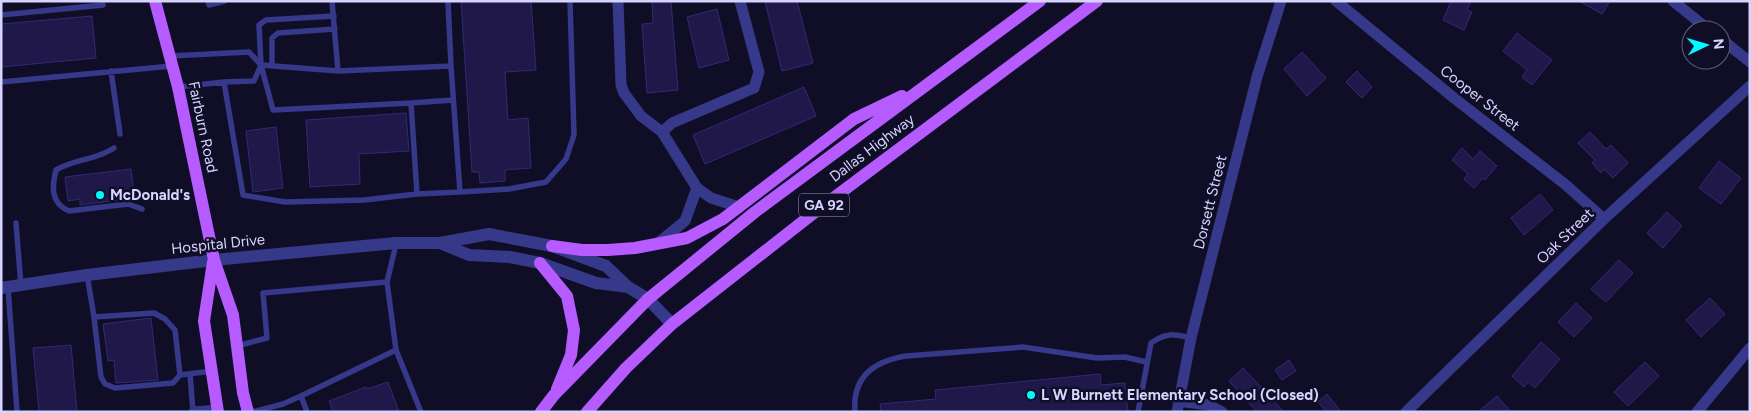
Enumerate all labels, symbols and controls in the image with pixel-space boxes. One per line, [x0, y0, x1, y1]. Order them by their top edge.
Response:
north arrow [1681, 20, 1731, 70]
text: N [1710, 38, 1727, 50]
street label: Cooper Street [1437, 61, 1524, 135]
street label: Fairburn Road [185, 80, 221, 174]
street label: Dallas Highway [826, 110, 918, 186]
street label: Dorsett Street [1190, 153, 1230, 251]
place label: McDonald's [110, 186, 190, 204]
marker: McDonald's [94, 189, 106, 201]
road number: GA 92 [799, 194, 849, 216]
street label: Oak Street [1533, 204, 1597, 268]
street label: Hospital Drive [170, 230, 266, 258]
place label: L W Burnett Elementary School (Closed) [1041, 386, 1319, 404]
marker: L W Burnett Elementary School (Closed) [1025, 389, 1037, 401]

